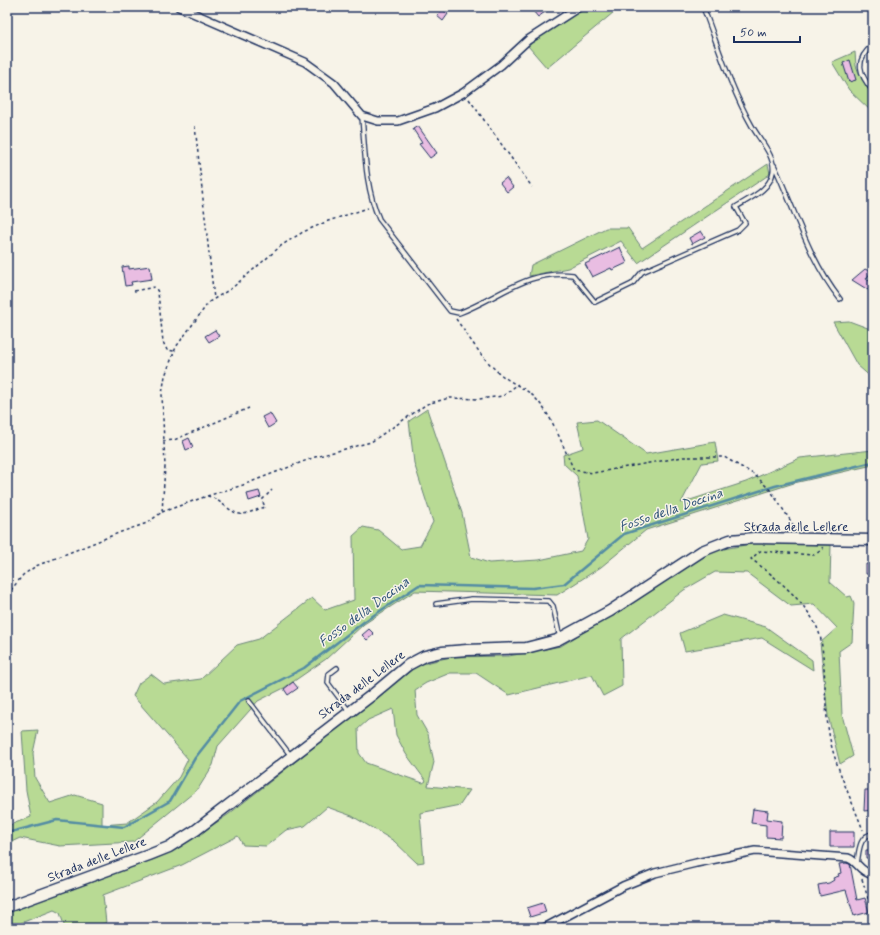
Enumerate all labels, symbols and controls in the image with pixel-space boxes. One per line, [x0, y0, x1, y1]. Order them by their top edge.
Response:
scale bar [734, 18, 800, 44]
text: 50 m [740, 25, 767, 41]
water label: Fosso della Doccina [617, 484, 725, 536]
street label: Strada delle Lellere [744, 519, 848, 536]
water label: Fosso della Doccina [315, 573, 413, 651]
street label: Strada delle Lellere [315, 647, 409, 723]
street label: Strada delle Lellere [45, 833, 149, 887]

